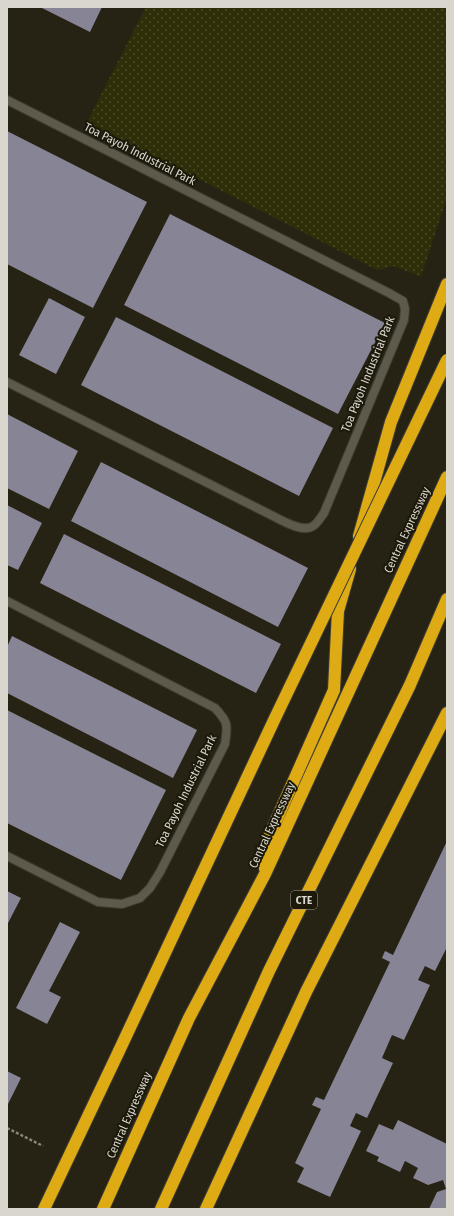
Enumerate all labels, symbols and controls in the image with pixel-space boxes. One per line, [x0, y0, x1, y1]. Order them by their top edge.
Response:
street label: Toa Payoh Industrial Park [82, 120, 199, 188]
street label: Toa Payoh Industrial Park [338, 314, 398, 434]
street label: Central Expressway [381, 484, 433, 575]
street label: Toa Payoh Industrial Park [153, 732, 220, 850]
street label: Central Expressway [246, 779, 298, 870]
road number: CTE [291, 891, 317, 909]
street label: Central Expressway [104, 1069, 155, 1161]

